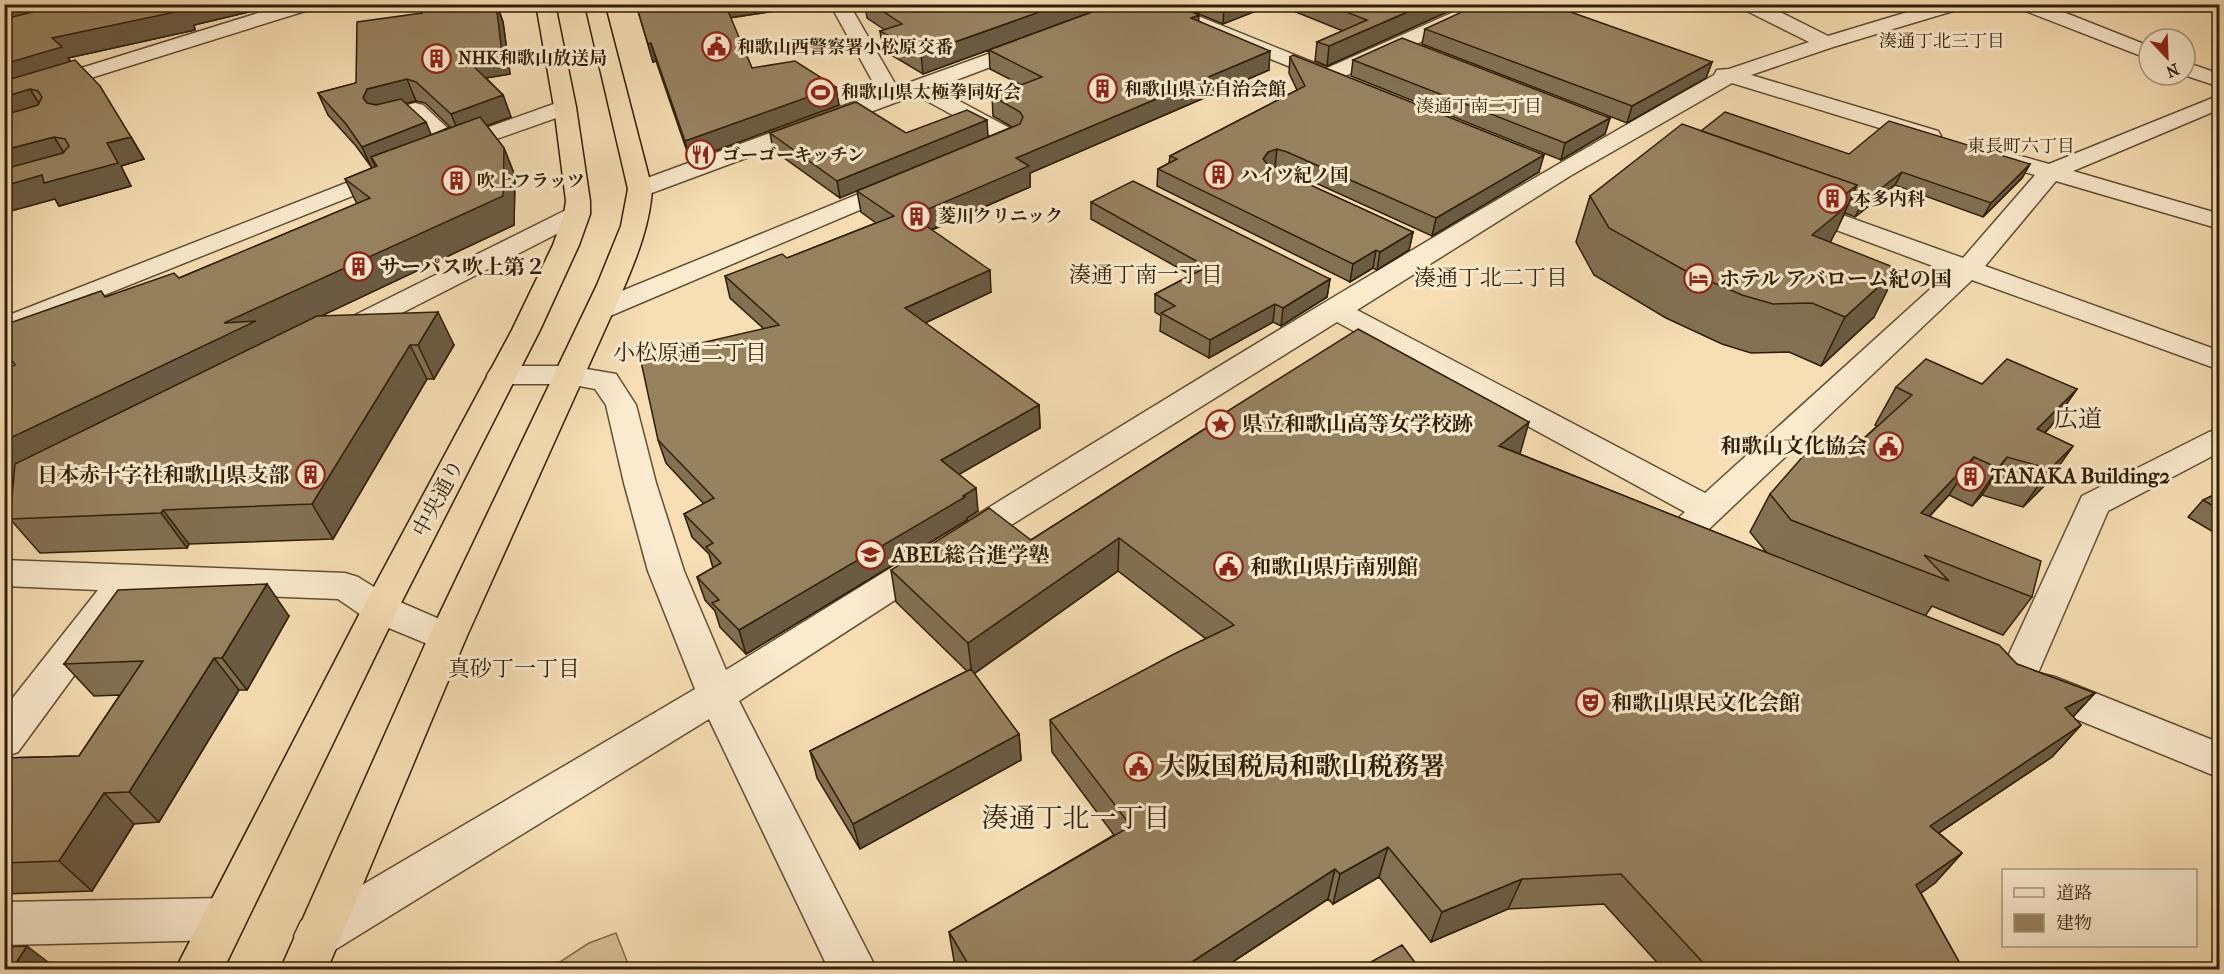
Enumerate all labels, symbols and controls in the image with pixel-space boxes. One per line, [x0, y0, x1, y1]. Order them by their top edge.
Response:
north arrow [2137, 27, 2197, 87]
public building icon: 和歌山西警察署小松原交番 [700, 31, 732, 63]
district label: 湊通丁北三丁目 [1879, 31, 2005, 52]
place label: 和歌山西警察署小松原交番 [737, 37, 953, 58]
building icon: NHK和歌山放送局 [421, 42, 453, 74]
place label: NHK和歌山放送局 [458, 48, 607, 69]
text: N [2163, 59, 2182, 82]
building icon: 和歌山県立自治会館 [1087, 73, 1119, 105]
sports icon: 和歌山県太極拳同好会 [804, 76, 836, 108]
place label: 和歌山県立自治会館 [1124, 79, 1286, 100]
place label: 和歌山県太極拳同好会 [841, 82, 1021, 103]
district label: 湊通丁南二丁目 [1416, 96, 1542, 117]
district label: 東長町六丁目 [1967, 136, 2075, 157]
restaurant icon: ゴーゴーキッチン [685, 139, 717, 171]
place label: ゴーゴーキッチン [722, 145, 865, 166]
building icon: ハイツ紀ノ国 [1203, 159, 1235, 191]
building icon: 吹上フラッツ [440, 165, 472, 197]
place label: ハイツ紀ノ国 [1240, 165, 1348, 186]
place label: 吹上フラッツ [477, 171, 585, 192]
building icon: 本多内科 [1816, 183, 1848, 215]
place label: 本多内科 [1853, 189, 1925, 210]
building icon: 菱川クリニック [901, 200, 933, 232]
place label: 菱川クリニック [938, 206, 1063, 227]
building icon: サーパス吹上第２ [342, 251, 374, 283]
place label: サーパス吹上第２ [379, 255, 546, 279]
district label: 湊通丁南一丁目 [1069, 262, 1223, 288]
hotel icon: ホテル アバローム紀の国 [1682, 263, 1714, 295]
district label: 湊通丁北二丁目 [1414, 265, 1568, 291]
place label: ホテル アバローム紀の国 [1719, 267, 1952, 291]
district label: 小松原通二丁目 [613, 340, 767, 366]
district label: 広道 [2054, 405, 2102, 433]
place icon: 県立和歌山高等女学校跡 [1205, 408, 1237, 440]
place label: 県立和歌山高等女学校跡 [1242, 412, 1473, 436]
public building icon: 和歌山文化協会 [1872, 430, 1904, 462]
place label: 和歌山文化協会 [1720, 434, 1867, 458]
street label: 中央通り [408, 455, 468, 541]
building icon: 日本赤十字社和歌山県支部 [294, 459, 326, 491]
building icon: TANAKA Building2 [1954, 460, 1986, 492]
place label: 日本赤十字社和歌山県支部 [37, 463, 289, 487]
place label: TANAKA Building2 [1990, 464, 2170, 488]
school or university icon: ABEL総合進学塾 [855, 539, 887, 571]
place label: ABEL総合進学塾 [890, 543, 1050, 567]
public building icon: 和歌山県庁南別館 [1213, 551, 1245, 583]
place label: 和歌山県庁南別館 [1250, 555, 1418, 579]
district label: 真砂丁一丁目 [448, 656, 580, 682]
theatre icon: 和歌山県民文化会館 [1574, 687, 1606, 719]
place label: 和歌山県民文化会館 [1611, 691, 1800, 715]
public building icon: 大阪国税局和歌山税務署 [1122, 750, 1154, 782]
place label: 大阪国税局和歌山税務署 [1159, 751, 1445, 782]
district label: 湊通丁北一丁目 [982, 802, 1171, 834]
legend [2002, 869, 2197, 947]
text: 道路 [2056, 883, 2092, 904]
text: 建物 [2056, 913, 2092, 934]

